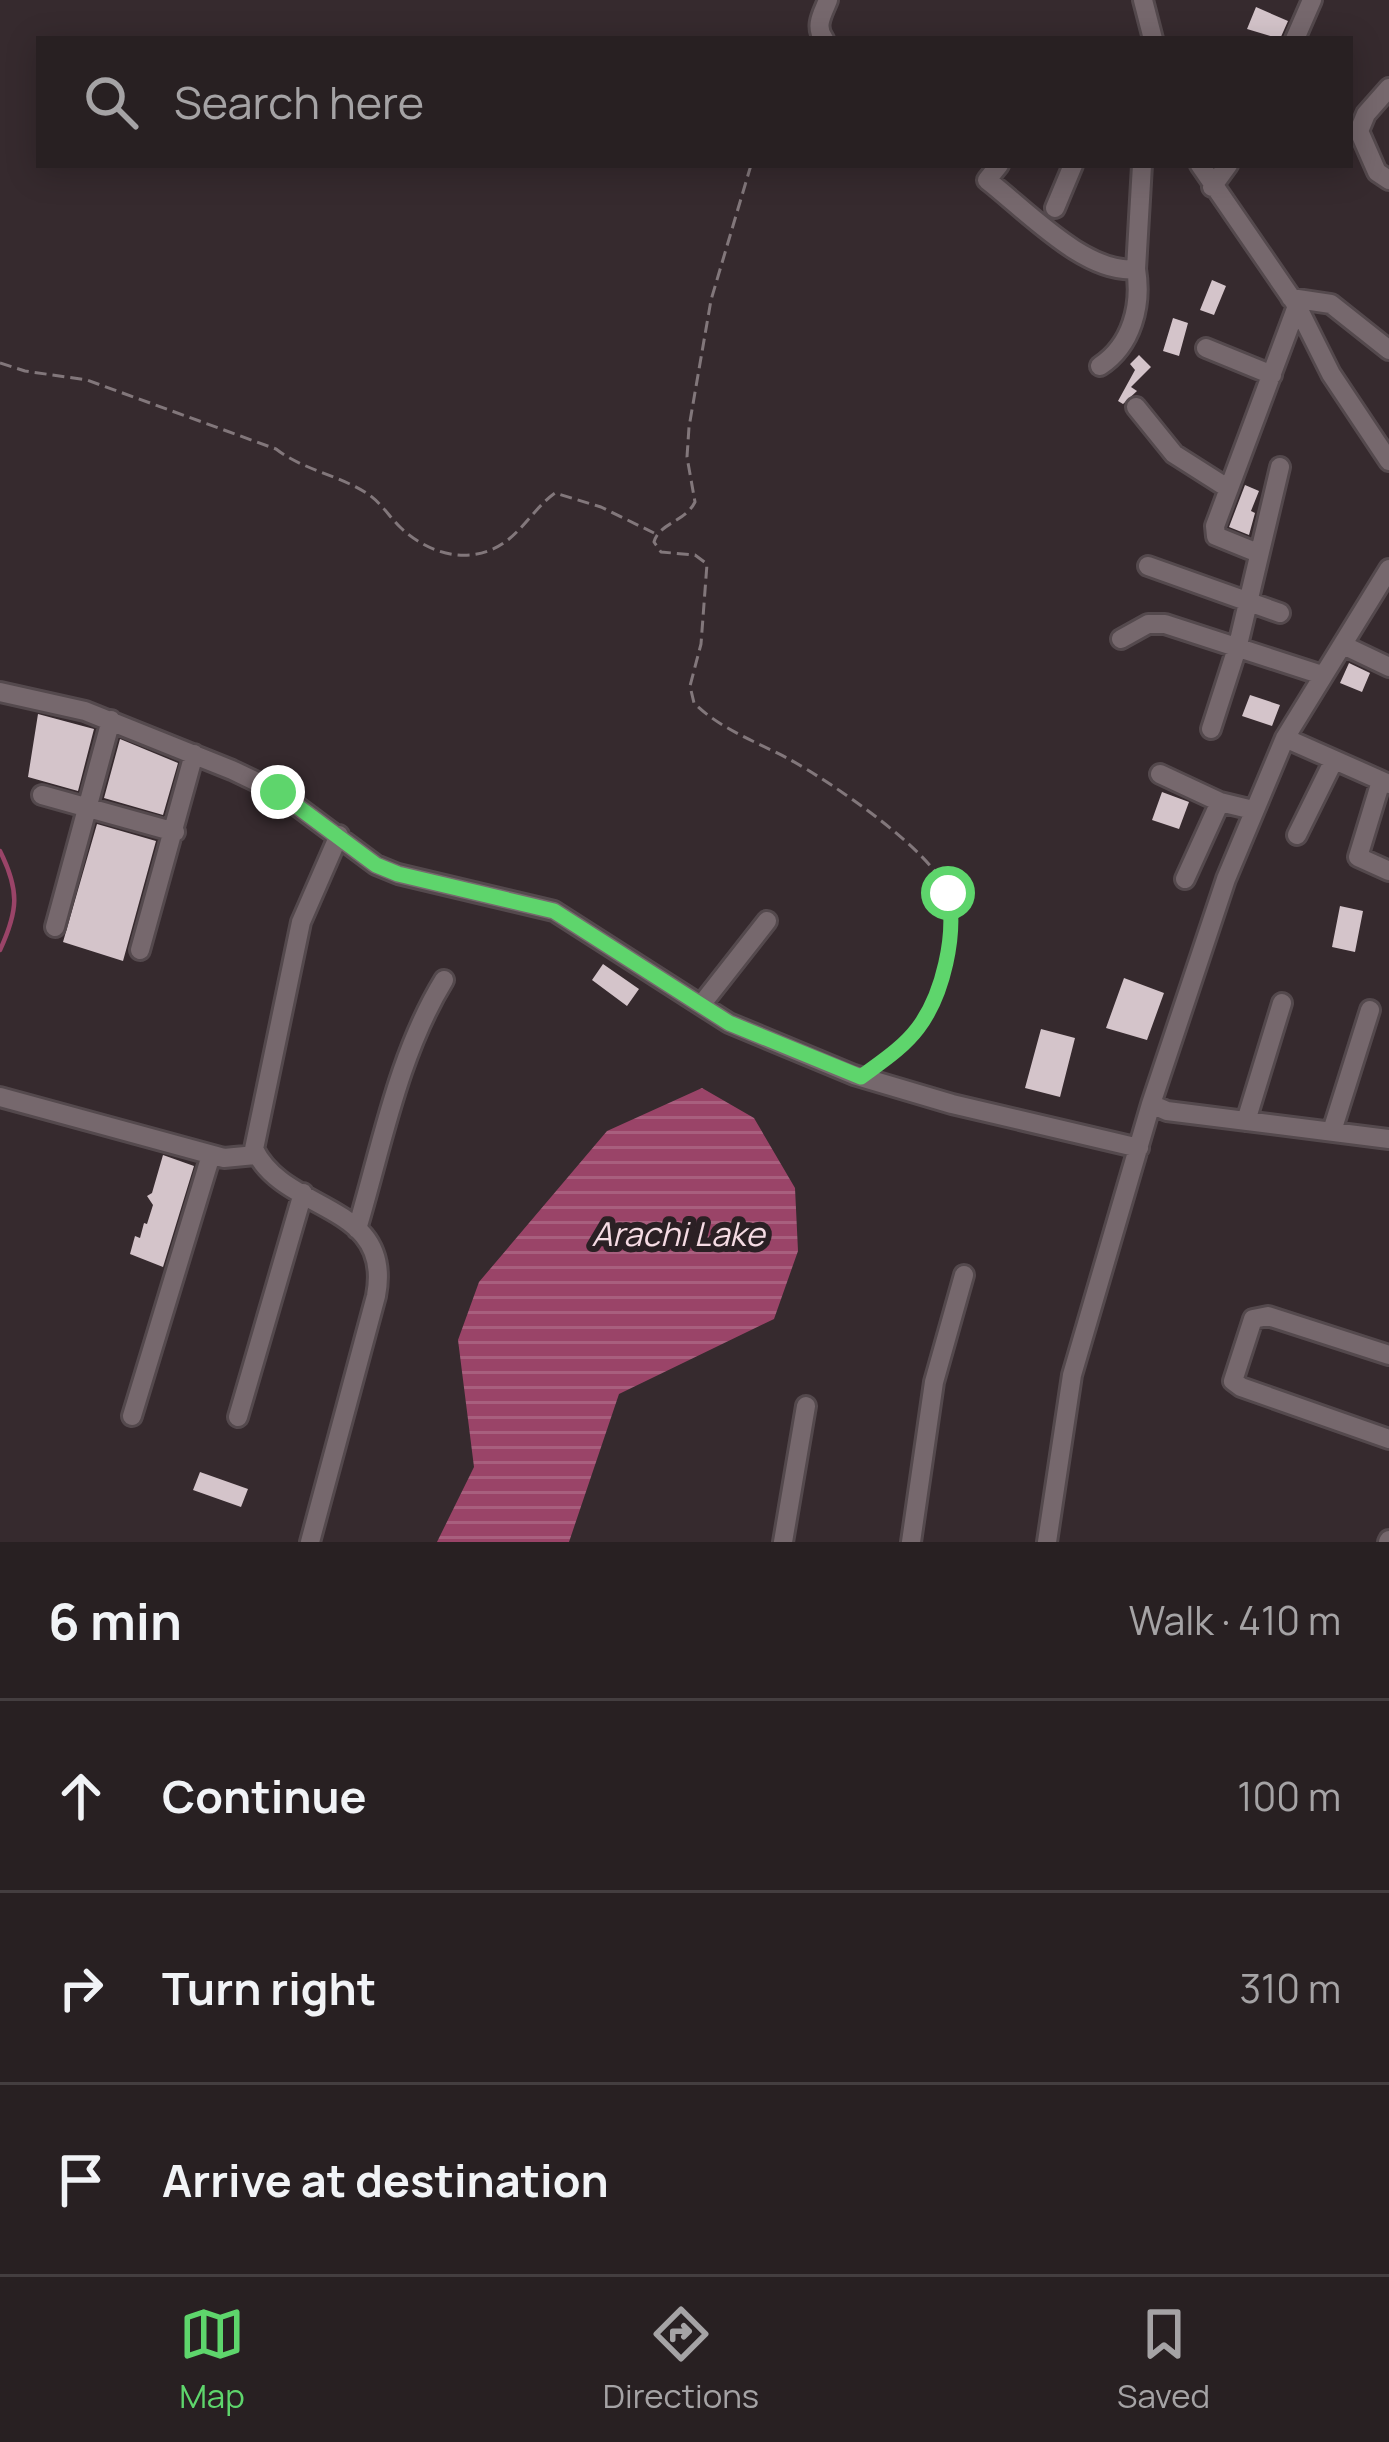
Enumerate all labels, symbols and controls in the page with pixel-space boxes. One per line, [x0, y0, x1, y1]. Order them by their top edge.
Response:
search box [36, 36, 1353, 168]
icon: search [78, 69, 144, 135]
text: Search here [174, 71, 424, 133]
route end [251, 765, 305, 819]
route start [921, 866, 975, 920]
water label: Arachi Lake [591, 1211, 766, 1256]
text: 6 min [48, 1586, 182, 1655]
text: Walk · 410 m [1129, 1593, 1341, 1647]
icon: ahead [48, 1763, 114, 1829]
text: Continue [162, 1765, 367, 1827]
text: 100 m [1237, 1769, 1341, 1823]
icon: right [48, 1955, 114, 2021]
text: Turn right [162, 1957, 376, 2019]
text: 310 m [1240, 1961, 1341, 2015]
icon: arrive [48, 2147, 114, 2213]
text: Arrive at destination [162, 2149, 609, 2211]
tab: Map [179, 2301, 245, 2418]
tab: Directions [603, 2301, 759, 2418]
tab: Saved [1117, 2301, 1210, 2418]

